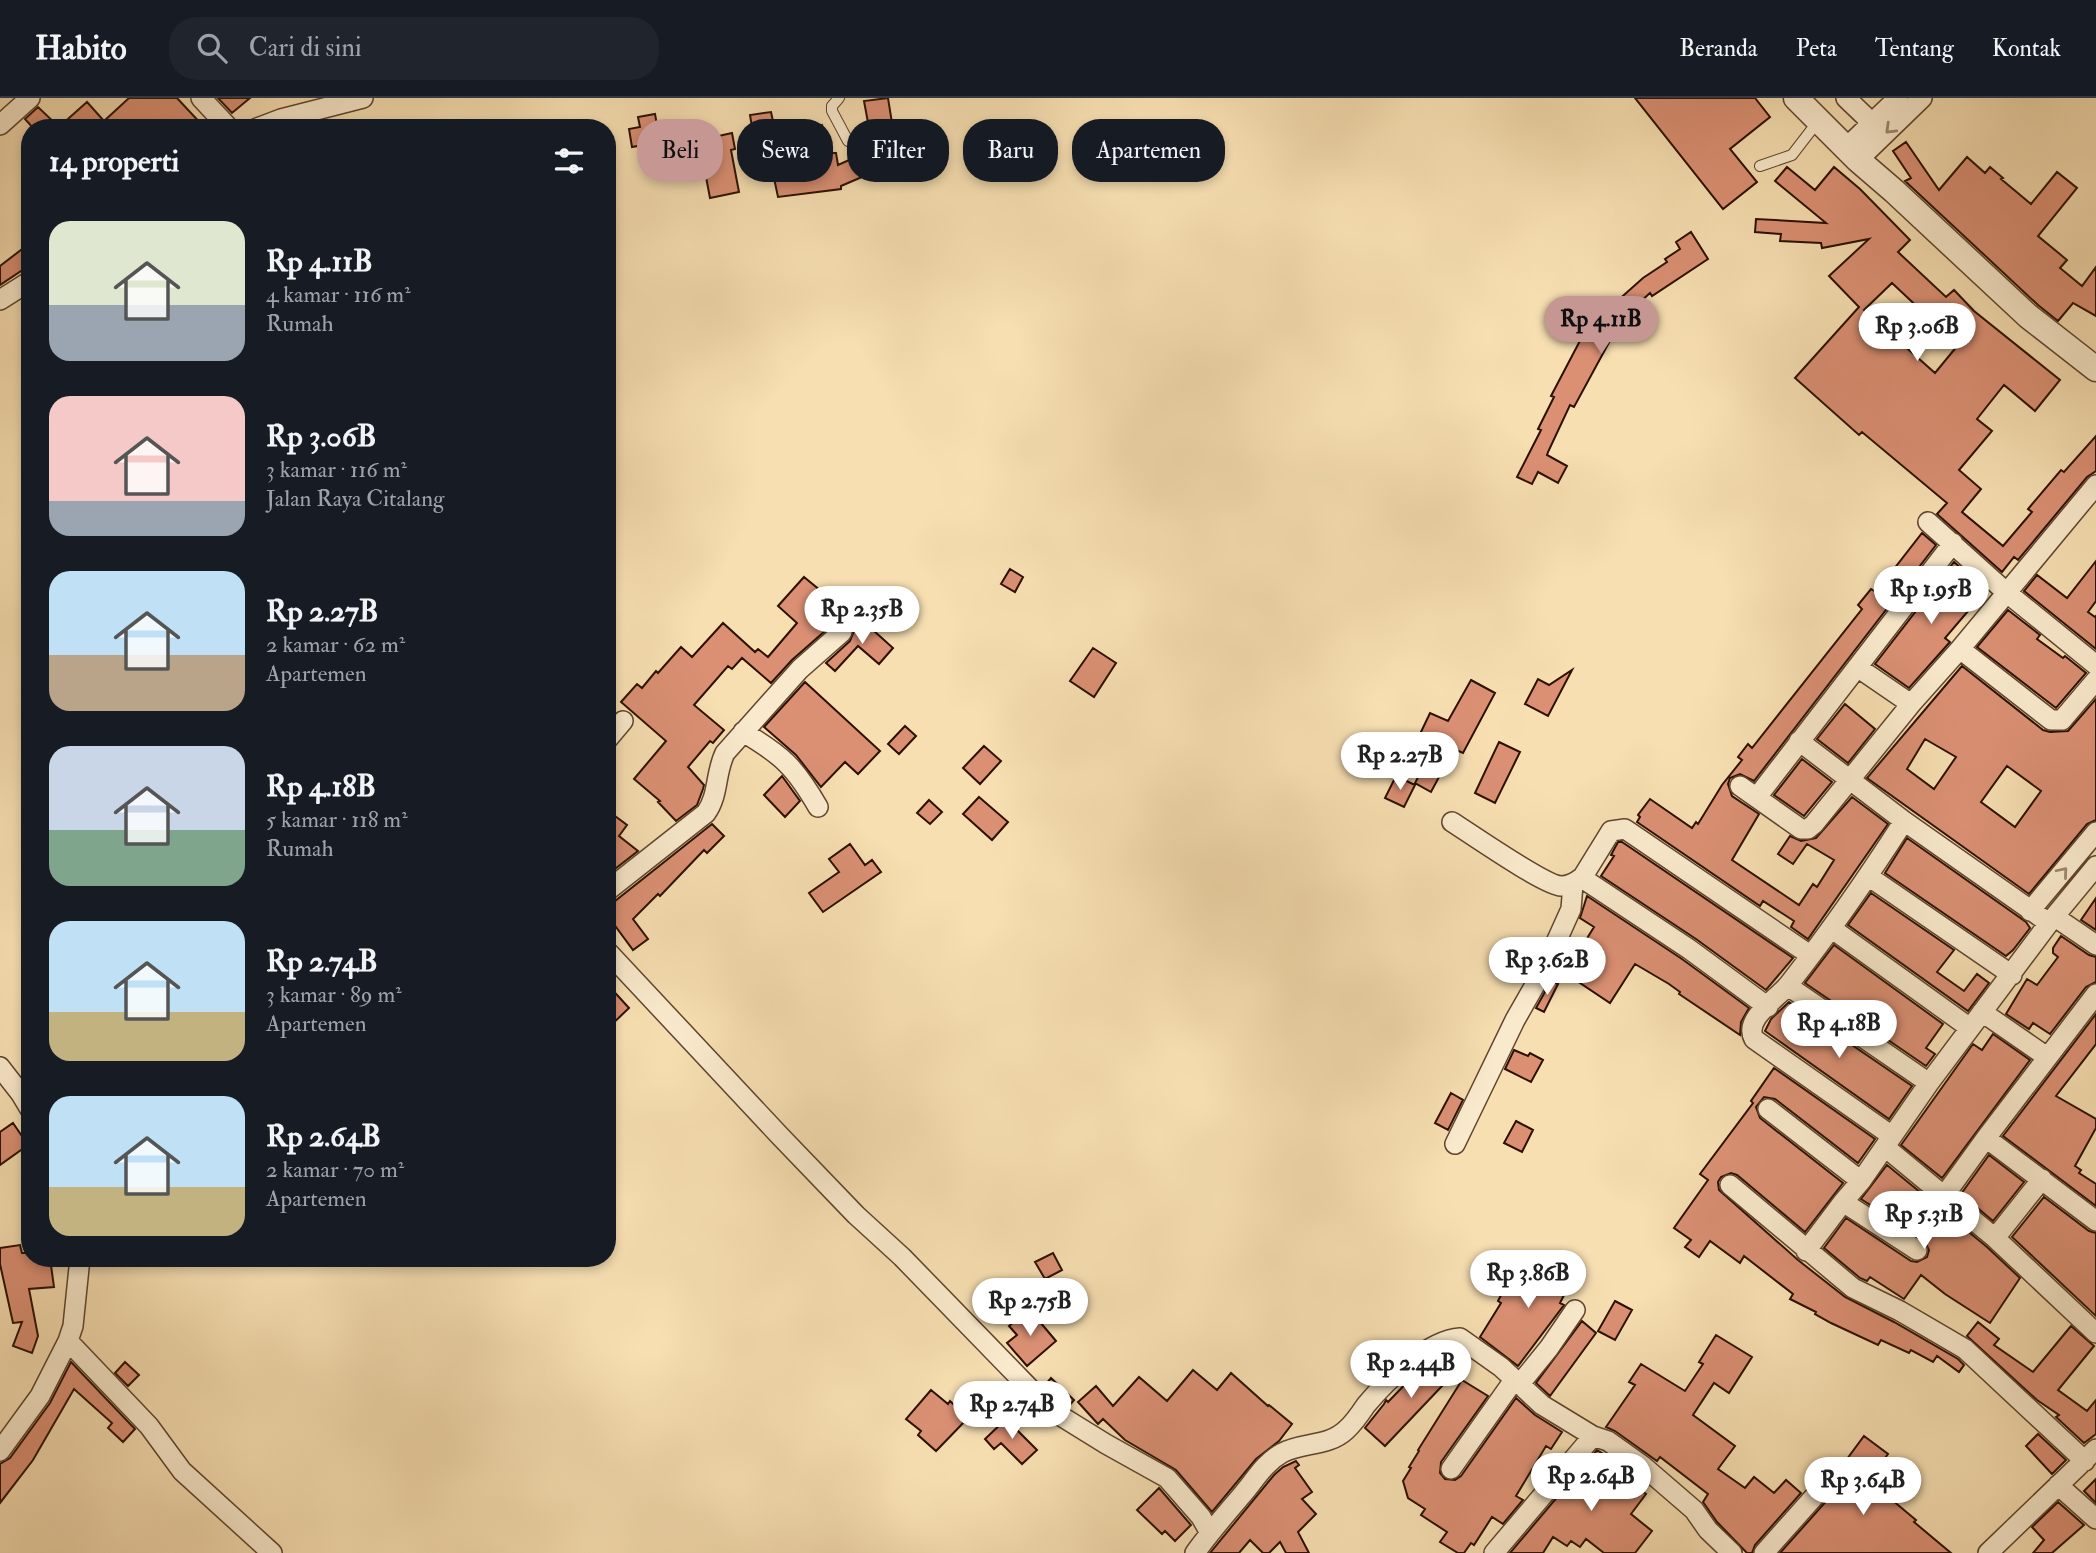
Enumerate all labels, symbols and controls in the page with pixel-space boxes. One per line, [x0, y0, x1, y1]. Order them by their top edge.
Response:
search box [169, 17, 659, 80]
text: Habito [35, 28, 127, 69]
icon: search [193, 29, 231, 67]
text: Cari di sini [249, 32, 362, 64]
text: Beranda [1679, 33, 1758, 64]
text: Peta [1796, 33, 1837, 64]
text: Tentang [1875, 33, 1954, 64]
text: Kontak [1992, 33, 2061, 64]
chip: Beli [637, 119, 723, 182]
chip: Sewa [737, 119, 833, 182]
chip: Filter [847, 119, 949, 182]
chip: Baru [963, 119, 1058, 182]
chip: Apartemen [1072, 119, 1225, 182]
one-way arrow [1885, 121, 1898, 134]
icon: filters [550, 142, 588, 180]
text: 14 properti [49, 143, 179, 180]
text: Rp 4.11B [266, 243, 373, 280]
icon: home [105, 249, 189, 333]
text: 4 kamar · 116 m² [266, 280, 411, 309]
pin: Rp 4.11B [1529, 296, 1673, 356]
pin: Rp 3.06B [1845, 303, 1989, 363]
text: Rp 4.11B [1560, 304, 1642, 333]
text: Rumah [266, 309, 334, 338]
text: Rp 3.06B [1875, 311, 1959, 340]
text: Rp 3.06B [266, 418, 376, 455]
icon: home [105, 424, 189, 508]
text: 3 kamar · 116 m² [266, 455, 407, 484]
text: Jalan Raya Citalang [266, 484, 444, 513]
pin: Rp 1.95B [1859, 566, 2003, 626]
text: Rp 1.95B [1890, 574, 1972, 603]
pin: Rp 2.35B [790, 587, 934, 646]
text: Rp 2.27B [266, 593, 379, 630]
text: Rp 2.35B [820, 594, 904, 623]
icon: home [105, 599, 189, 683]
text: 2 kamar · 62 m² [266, 630, 405, 659]
text: Apartemen [266, 659, 367, 688]
pin: Rp 2.27B [1328, 732, 1472, 792]
text: Rp 2.27B [1357, 740, 1443, 769]
text: Rp 4.18B [266, 768, 376, 805]
icon: home [105, 774, 189, 858]
text: 5 kamar · 118 m² [266, 805, 408, 834]
text: Rumah [266, 834, 334, 863]
one-way arrow [2055, 867, 2067, 880]
pin: Rp 3.62B [1475, 937, 1619, 997]
text: Rp 2.74B [266, 943, 378, 980]
text: Rp 3.62B [1505, 945, 1589, 974]
icon: home [105, 949, 189, 1033]
text: 3 kamar · 89 m² [266, 980, 402, 1009]
pin: Rp 4.18B [1767, 1000, 1911, 1060]
text: Rp 4.18B [1797, 1008, 1881, 1037]
text: Apartemen [266, 1009, 367, 1038]
text: Rp 2.64B [266, 1118, 381, 1155]
icon: home [105, 1124, 189, 1208]
text: 2 kamar · 70 m² [266, 1155, 404, 1184]
text: Apartemen [266, 1184, 367, 1213]
pin: Rp 5.31B [1852, 1192, 1996, 1251]
text: Rp 5.31B [1884, 1199, 1964, 1228]
pin: Rp 3.86B [1456, 1250, 1600, 1310]
text: Rp 3.86B [1486, 1258, 1570, 1287]
pin: Rp 2.75B [958, 1278, 1102, 1338]
text: Rp 2.75B [988, 1286, 1072, 1315]
pin: Rp 2.44B [1339, 1340, 1483, 1400]
text: Rp 2.44B [1366, 1348, 1456, 1377]
pin: Rp 2.74B [940, 1382, 1084, 1441]
text: Rp 2.74B [969, 1389, 1055, 1418]
pin: Rp 2.64B [1519, 1454, 1663, 1513]
pin: Rp 3.64B [1791, 1458, 1935, 1517]
text: Rp 2.64B [1547, 1461, 1635, 1490]
text: Rp 3.64B [1820, 1465, 1906, 1494]

